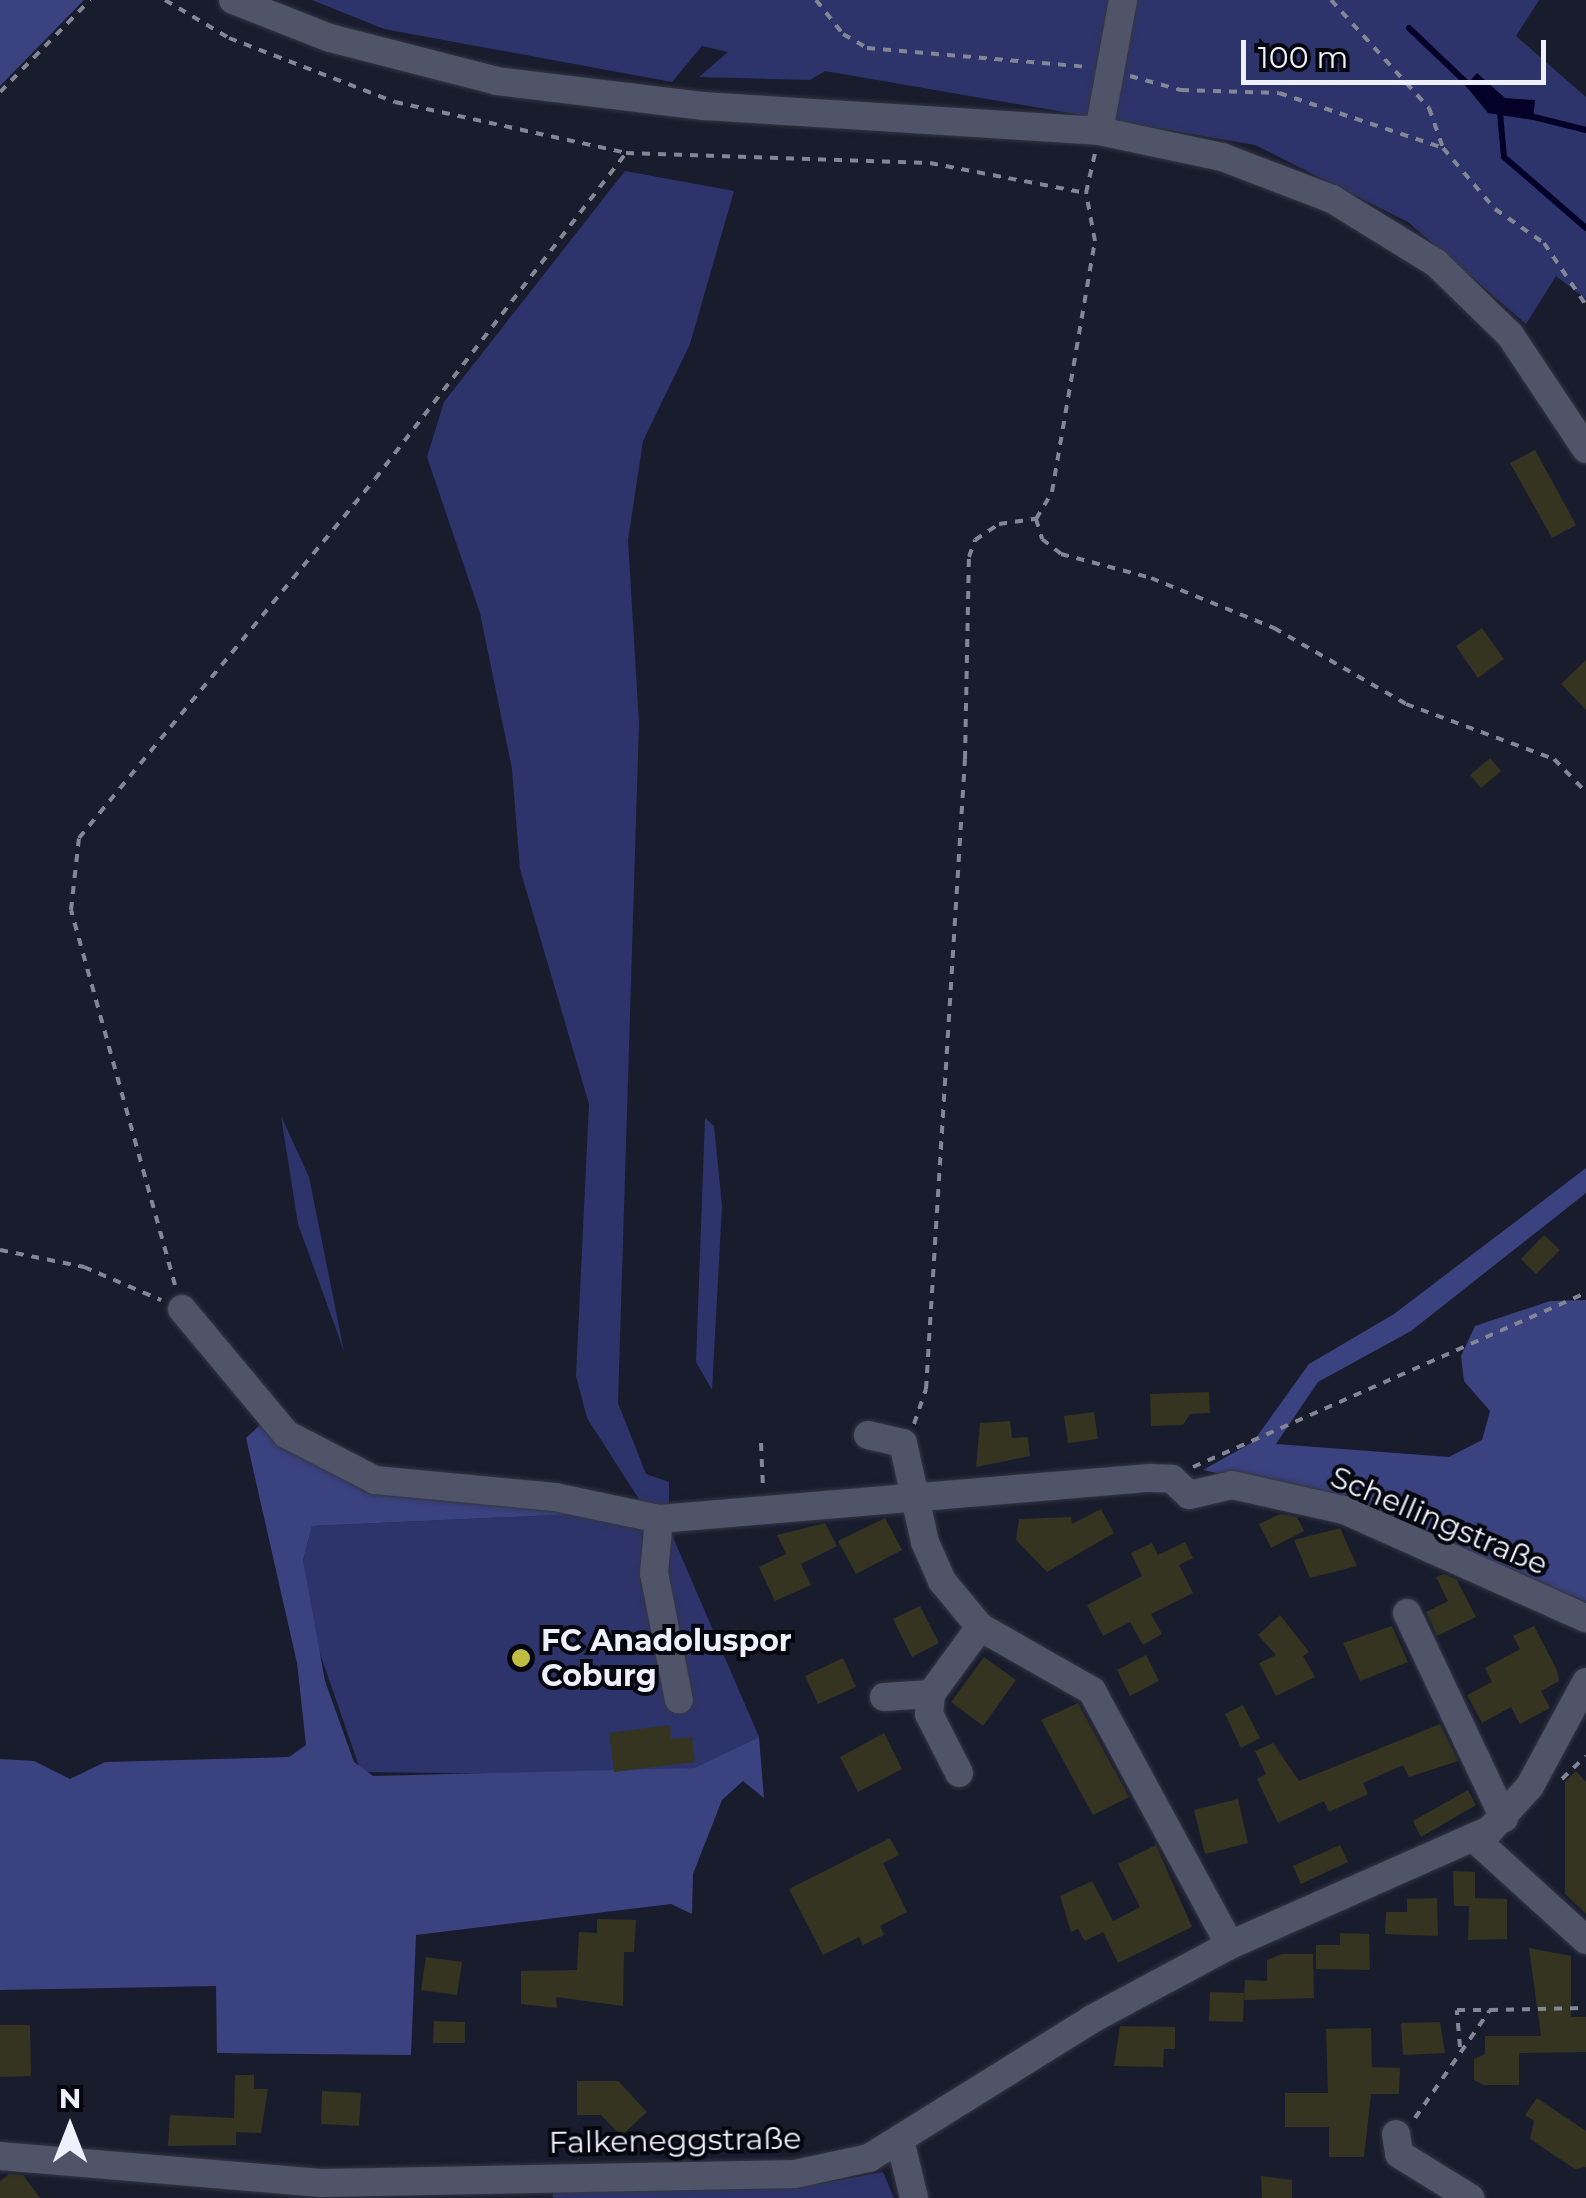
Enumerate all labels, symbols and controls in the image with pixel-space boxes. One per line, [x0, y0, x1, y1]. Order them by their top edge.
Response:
scale bar [1246, 20, 1551, 82]
text: 100 m [1258, 39, 1348, 76]
street label: Schellingstraße [1325, 1459, 1553, 1583]
place label: FC Anadoluspor Coburg [541, 1623, 792, 1694]
marker: FC Anadoluspor Coburg [510, 1647, 532, 1669]
north arrow [20, 2078, 120, 2178]
text: N [59, 2081, 81, 2115]
street label: Falkeneggstraße [548, 2121, 802, 2161]

